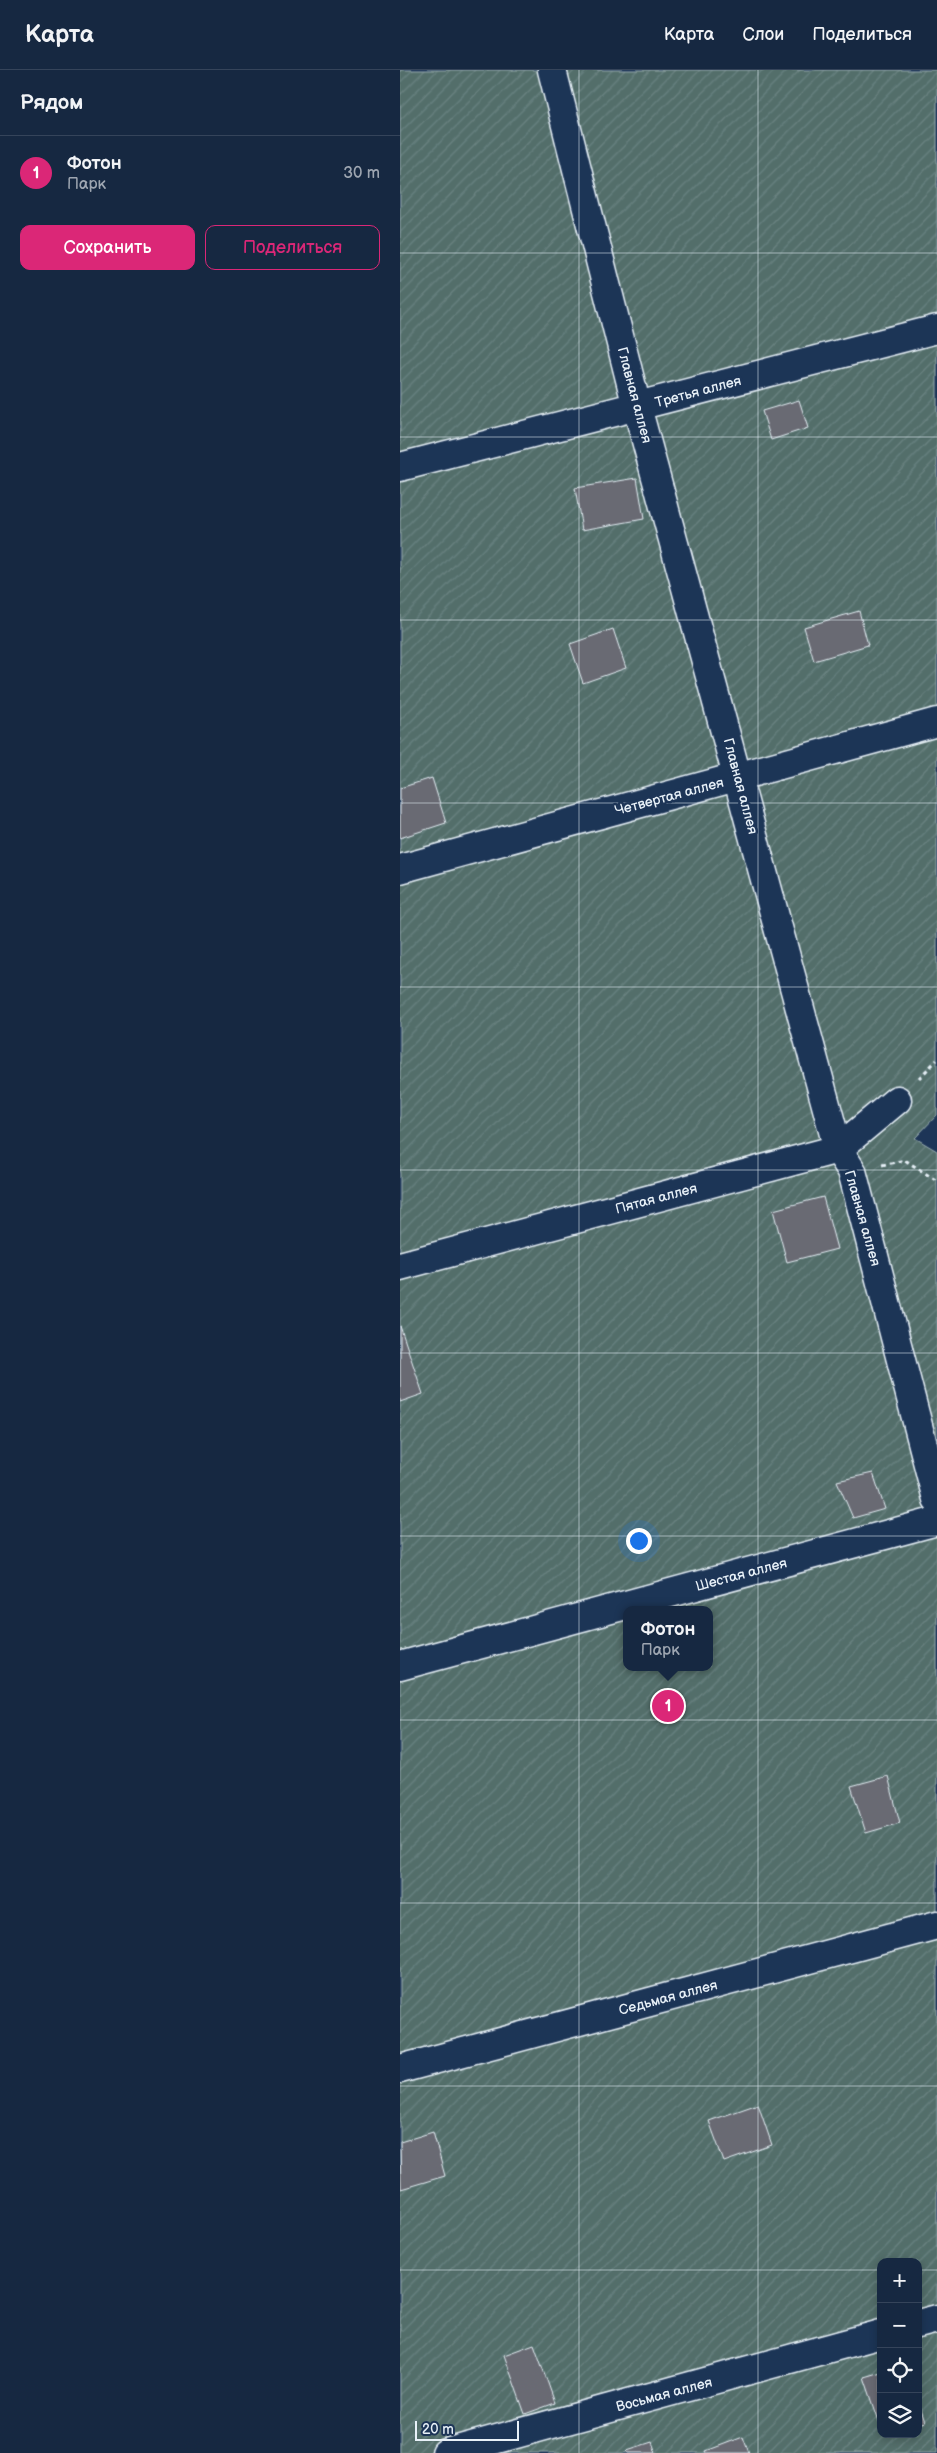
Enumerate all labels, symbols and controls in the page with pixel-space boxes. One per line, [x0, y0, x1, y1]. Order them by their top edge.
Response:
text: Карта [25, 20, 94, 49]
text: Карта [664, 24, 714, 45]
text: Слои [742, 24, 784, 45]
text: Поделиться [812, 24, 912, 45]
text: Рядом [20, 90, 83, 115]
text: Фотон [67, 152, 122, 175]
text: 1 [33, 164, 39, 183]
text: 30 m [343, 164, 380, 183]
text: Парк [67, 175, 106, 194]
button: Сохранить [20, 225, 195, 270]
button: Поделиться [205, 225, 380, 270]
street label: Главная аллея [614, 345, 656, 445]
street label: Третья аллея [653, 372, 743, 411]
street label: Главная аллея [720, 736, 762, 836]
street label: Четвертая аллея [613, 774, 726, 819]
street label: Главная аллея [841, 1168, 884, 1268]
street label: Пятая аллея [613, 1179, 699, 1218]
your location [626, 1528, 652, 1554]
street label: Шестая аллея [694, 1554, 789, 1595]
popup [623, 1606, 713, 1671]
text: Фотон [641, 1618, 695, 1641]
text: Парк [641, 1641, 680, 1660]
pin: 1 [652, 1687, 684, 1725]
street label: Седьмая аллея [617, 1976, 720, 2019]
map controls [877, 2258, 922, 2438]
button: + [877, 2258, 922, 2303]
button: − [877, 2303, 922, 2348]
button: locate [877, 2348, 922, 2393]
street label: Восьмая аллея [614, 2373, 714, 2415]
button: layers [877, 2393, 922, 2438]
scale bar [415, 2418, 519, 2441]
text: 20 m [422, 2421, 454, 2438]

